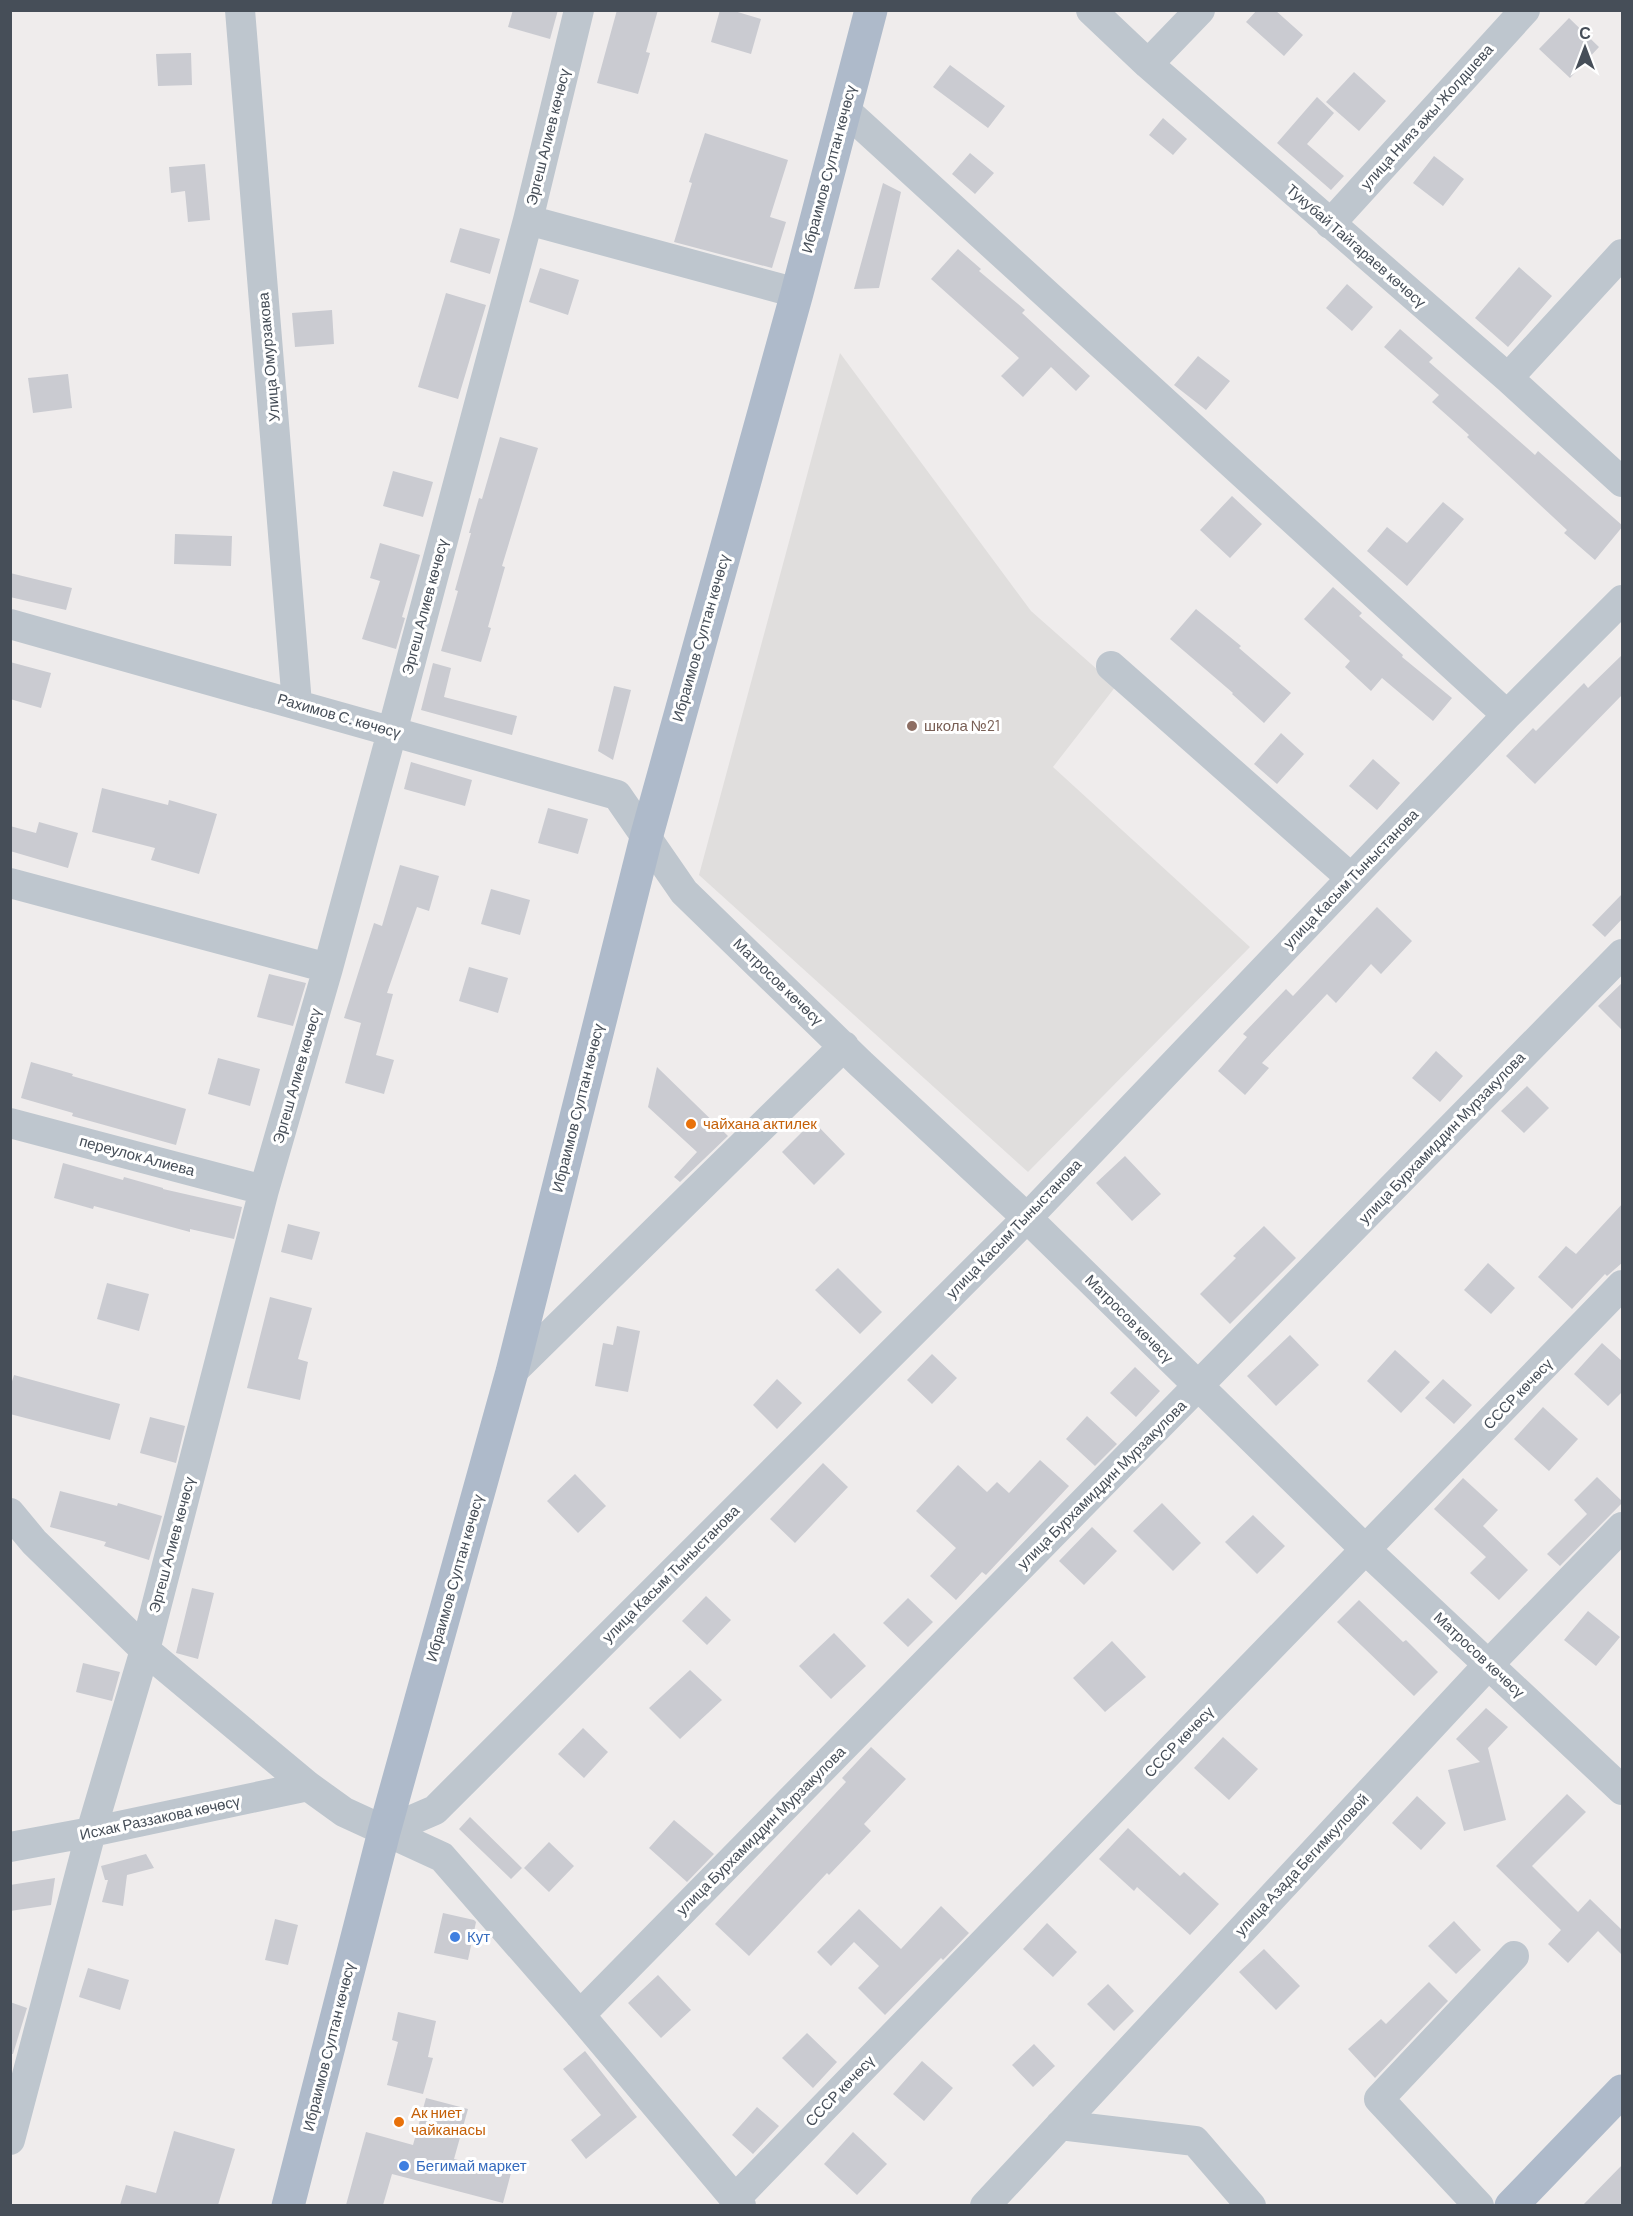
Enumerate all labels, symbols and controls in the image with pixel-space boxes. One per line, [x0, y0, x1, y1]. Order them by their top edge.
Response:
north arrow [1555, 18, 1615, 78]
text: С [1579, 23, 1591, 42]
street label: улица Нияз ажы Жолдшева [1356, 39, 1497, 193]
street label: Эргеш Алиев көчөсү [521, 66, 573, 207]
street label: Ибраимов Султан көчөсү [797, 82, 859, 255]
street label: Тукубай Тайгараев көчөсү [1283, 180, 1430, 311]
street label: Улица Омурзакова [253, 291, 283, 422]
street label: Эргеш Алиев көчөсү [397, 536, 451, 677]
street label: Ибраимов Султан көчөсү [668, 552, 733, 723]
street label: Рахимов С. көчөсү [276, 689, 403, 741]
place label: школа №21 [924, 716, 1000, 734]
marker: школа №21 [905, 719, 919, 733]
street label: улица Касым Тыныстанова [1279, 804, 1422, 952]
street label: Матросов көчөсү [730, 934, 827, 1029]
street label: Эргеш Алиев көчөсү [268, 1005, 324, 1146]
street label: Ибраимов Султан көчөсү [547, 1021, 607, 1194]
street label: улица Бурхамиддин Мурзакулова [1354, 1047, 1529, 1227]
place label: чайхана актилек [703, 1114, 817, 1132]
marker: чайхана актилек [684, 1117, 698, 1131]
street label: переулок Алиева [78, 1131, 197, 1179]
street label: улица Касым Тыныстанова [942, 1154, 1085, 1302]
street label: Матросов көчөсү [1082, 1270, 1178, 1366]
street label: СССР көчөсү [1479, 1354, 1556, 1432]
street label: улица Бурхамиддин Мурзакулова [1013, 1396, 1190, 1572]
street label: Эргеш Алиев көчөсү [144, 1474, 198, 1615]
street label: Ибраимов Султан көчөсү [422, 1492, 487, 1663]
street label: улица Касым Тыныстанова [598, 1501, 743, 1646]
street label: Матросов көчөсү [1431, 1608, 1529, 1701]
street label: СССР көчөсү [1140, 1702, 1217, 1780]
street label: улица Бурхамиддин Мурзакулова [672, 1742, 849, 1918]
street label: улица Азада Бегимкуловой [1231, 1790, 1372, 1939]
street label: Исхак Раззакова көчөсү [78, 1791, 242, 1843]
place label: Кут [467, 1927, 490, 1945]
marker: Кут [448, 1930, 462, 1944]
street label: Ибраимов Султан көчөсү [298, 1960, 358, 2133]
street label: СССР көчөсү [801, 2051, 878, 2129]
place label: Ак ниет чайканасы [411, 2103, 486, 2138]
marker: Ак ниет чайканасы [392, 2115, 406, 2129]
place label: Бегимай маркет [416, 2156, 527, 2174]
marker: Бегимай маркет [397, 2159, 411, 2173]

